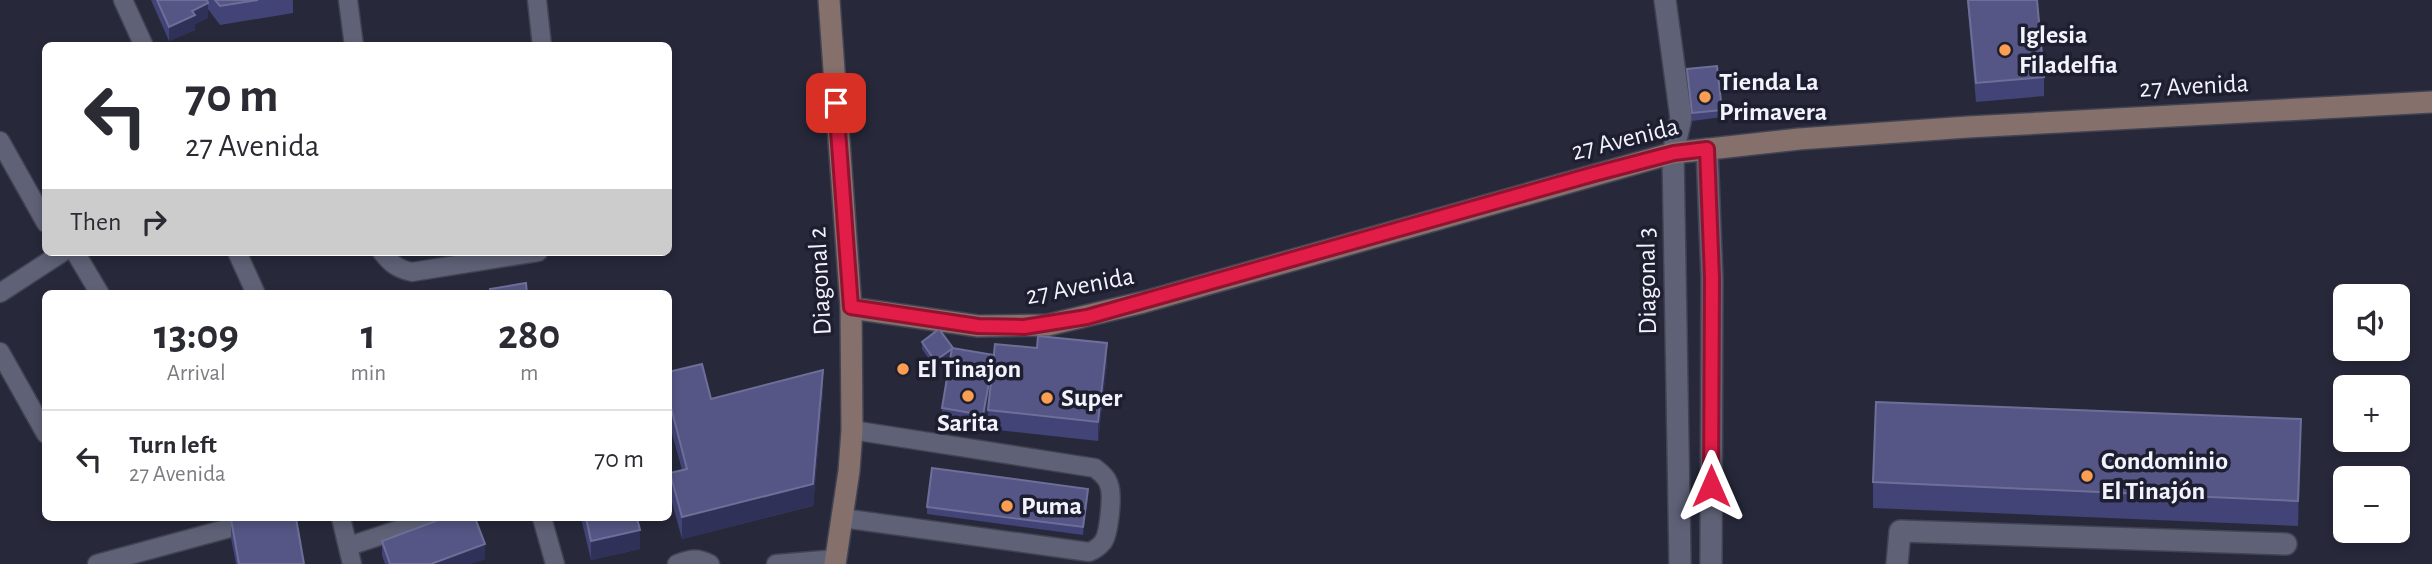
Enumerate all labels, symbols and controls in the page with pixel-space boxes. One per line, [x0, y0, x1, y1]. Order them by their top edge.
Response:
place label: Iglesia Filadelfia [2019, 22, 2118, 78]
marker: Iglesia Filadelfia [1997, 42, 2013, 58]
place label: Tienda La Primavera [1719, 69, 1827, 125]
icon: left [70, 70, 161, 161]
street label: 27 Avenida [2139, 70, 2249, 102]
text: 70 m [185, 72, 279, 121]
pin [806, 73, 866, 133]
icon: arrive [817, 84, 855, 122]
marker: Tienda La Primavera [1697, 89, 1713, 105]
street label: 27 Avenida [1569, 113, 1681, 165]
text: 27 Avenida [185, 130, 320, 162]
icon: right [135, 203, 173, 241]
text: Then [70, 209, 121, 235]
street label: Diagonal 2 [804, 226, 836, 336]
street label: Diagonal 3 [1633, 227, 1661, 335]
street label: 27 Avenida [1024, 263, 1136, 309]
map controls [2333, 284, 2410, 543]
button: sound [2333, 284, 2410, 361]
text: 13:09 [154, 314, 239, 356]
text: 1 [361, 314, 376, 356]
text: 280 [498, 314, 560, 356]
place label: El Tinajon [917, 356, 1021, 382]
marker: El Tinajon [895, 361, 911, 377]
text: Arrival [167, 362, 226, 385]
text: min [350, 362, 386, 385]
text: m [520, 362, 538, 385]
button: + [2333, 375, 2410, 452]
place label: Super [1061, 385, 1122, 411]
marker: Sarita [960, 388, 976, 404]
marker: Super [1039, 390, 1055, 406]
place label: Sarita [937, 410, 999, 436]
text: Turn left [129, 432, 217, 458]
icon: left [70, 440, 108, 478]
text: 70 m [594, 446, 644, 472]
place label: Condominio El Tinajón [2101, 448, 2228, 504]
position arrow [1674, 449, 1748, 523]
text: 27 Avenida [129, 463, 226, 486]
button: − [2333, 466, 2410, 543]
marker: Condominio El Tinajón [2079, 468, 2095, 484]
place label: Puma [1021, 493, 1082, 519]
marker: Puma [999, 498, 1015, 514]

